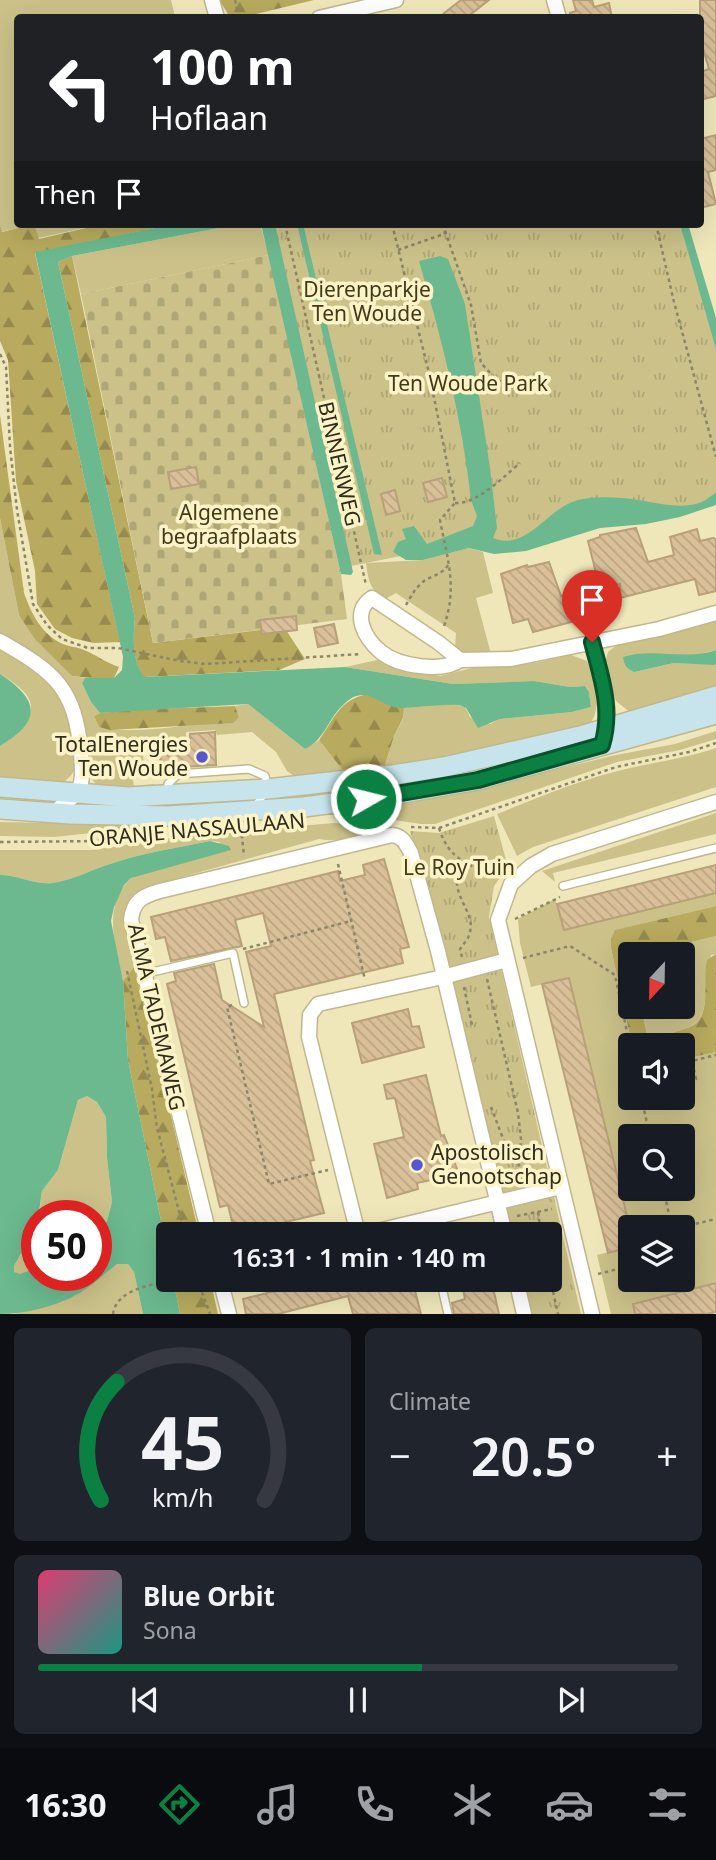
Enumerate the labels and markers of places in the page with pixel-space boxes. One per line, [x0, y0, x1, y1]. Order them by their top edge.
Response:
pin [562, 570, 622, 642]
place label: TotalEnergies Ten Woude [55, 730, 188, 782]
marker: TotalEnergies Ten Woude [194, 749, 210, 765]
place label: Apostolisch Genootschap [431, 1138, 562, 1190]
marker: Apostolisch Genootschap [409, 1157, 425, 1173]

